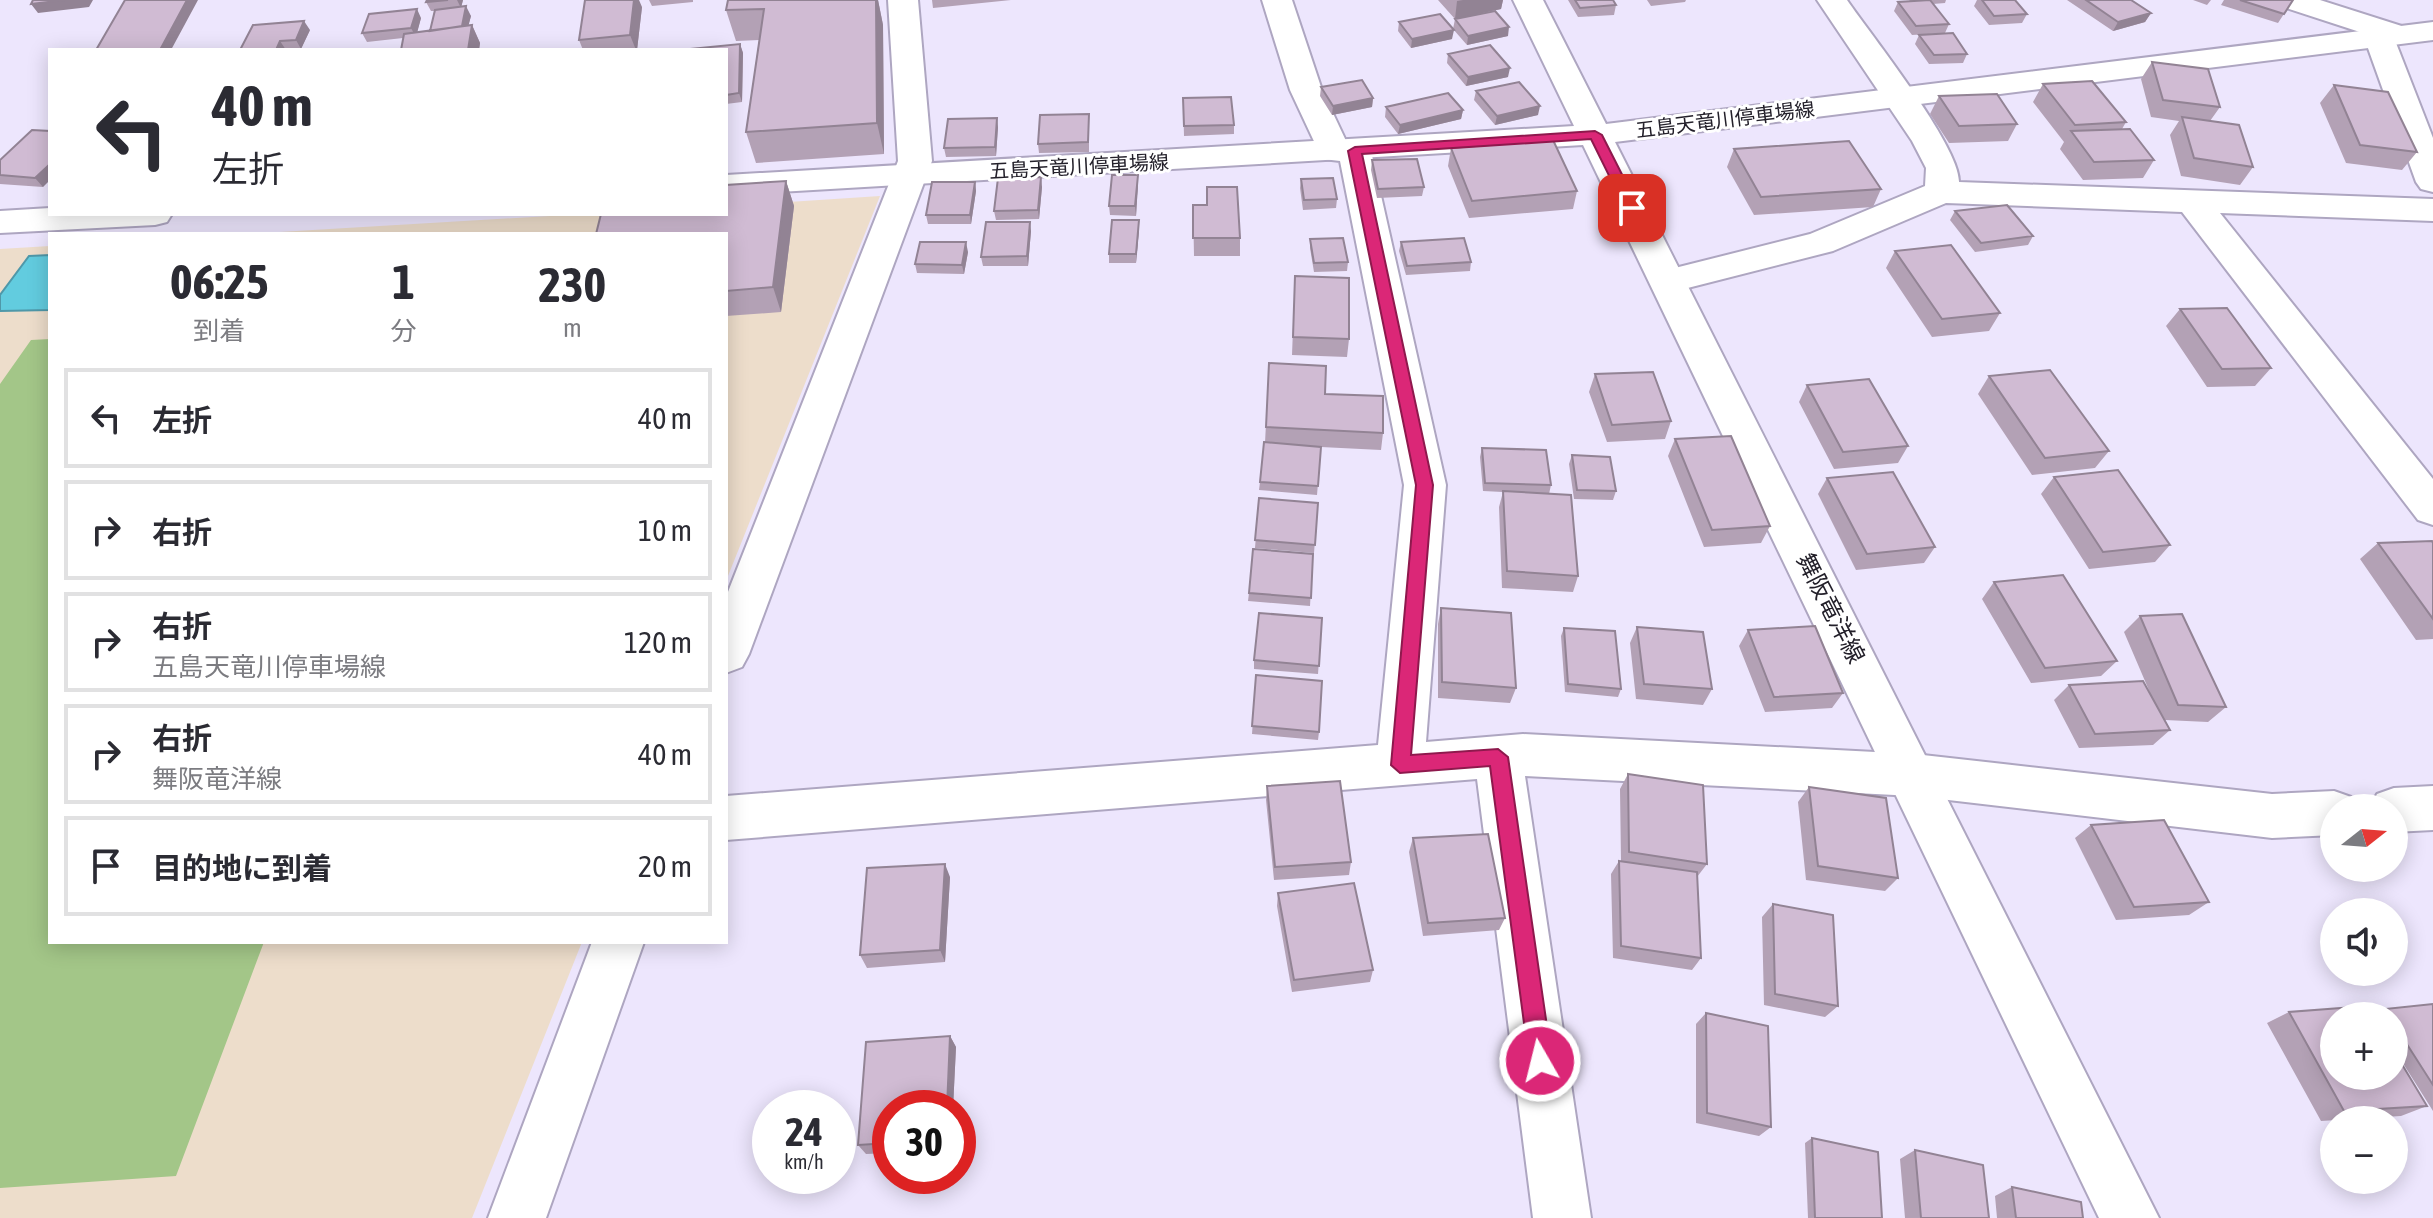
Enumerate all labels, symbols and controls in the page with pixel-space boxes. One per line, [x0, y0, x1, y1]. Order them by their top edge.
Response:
text: 40 m [212, 74, 313, 138]
icon: left [80, 80, 184, 184]
street label: 五島天竜川停車場線 [1634, 97, 1816, 141]
text: 左折 [212, 148, 284, 190]
street label: 五島天竜川停車場線 [989, 150, 1169, 182]
pin [1598, 174, 1666, 242]
icon: arrive [1610, 186, 1654, 230]
text: 06:25 [170, 254, 269, 309]
text: 1 [392, 254, 415, 309]
text: 230 [538, 257, 606, 312]
text: m [563, 313, 582, 343]
text: 到着 [193, 316, 245, 346]
text: 分 [391, 316, 417, 346]
icon: left [84, 396, 128, 440]
text: 40 m [638, 401, 692, 435]
text: 左折 [152, 403, 212, 437]
icon: right [84, 508, 128, 552]
text: 10 m [638, 513, 692, 547]
text: 右折 [152, 515, 212, 549]
street label: 舞阪竜洋線 [1792, 548, 1870, 668]
text: 右折 [152, 609, 212, 643]
icon: right [84, 620, 128, 664]
text: 120 m [624, 625, 692, 659]
text: 五島天竜川停車場線 [152, 652, 386, 682]
text: 右折 [152, 721, 212, 755]
icon: right [84, 732, 128, 776]
text: 40 m [638, 737, 692, 771]
text: 舞阪竜洋線 [152, 764, 282, 794]
north arrow [2320, 794, 2408, 882]
map controls [2320, 794, 2408, 1194]
icon: arrive [84, 844, 128, 888]
text: 20 m [638, 849, 692, 883]
text: 目的地に到着 [152, 851, 332, 885]
button: sound [2320, 898, 2408, 986]
button: + [2320, 1002, 2408, 1090]
position arrow [1498, 1019, 1582, 1103]
speed limit sign: 30 [872, 1090, 976, 1194]
button: − [2320, 1106, 2408, 1194]
text: 24 [785, 1109, 823, 1154]
text: km/h [784, 1150, 824, 1173]

